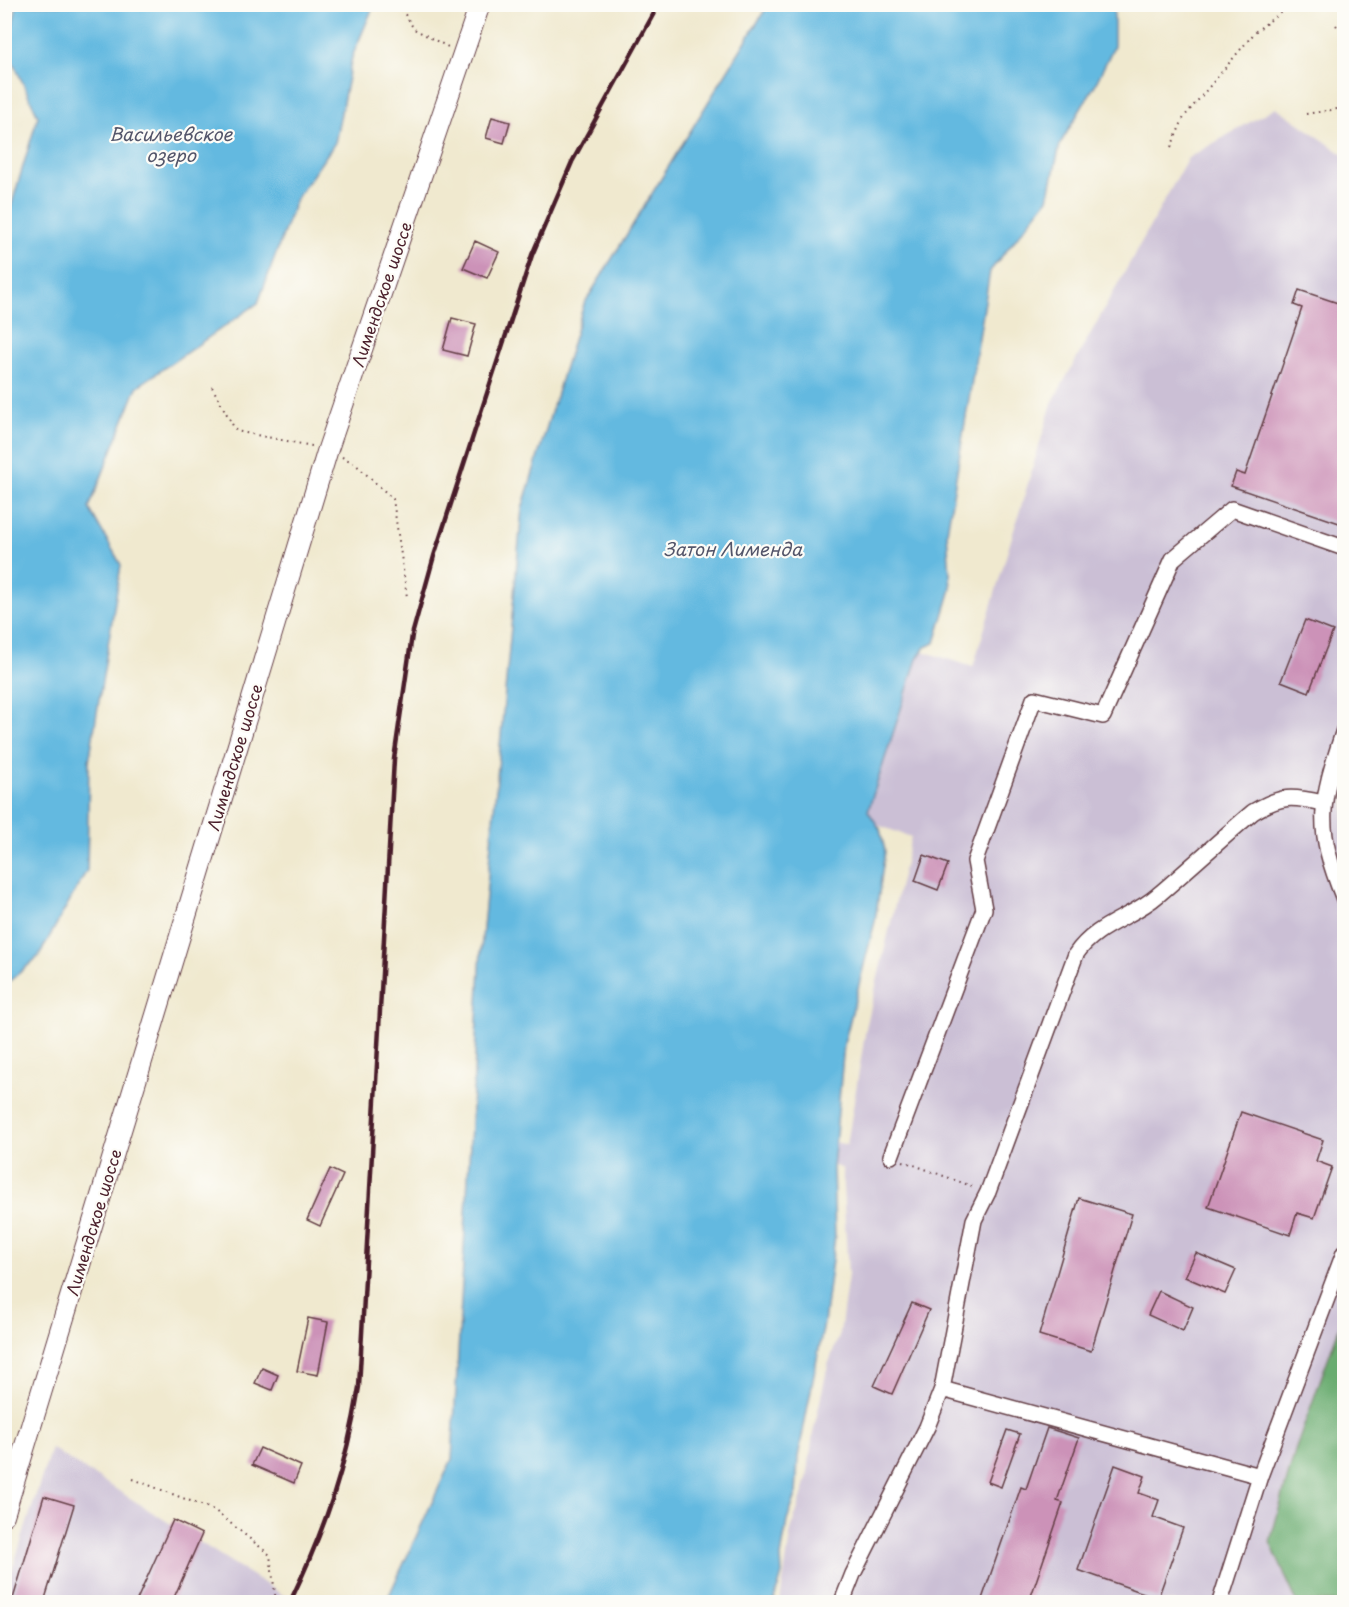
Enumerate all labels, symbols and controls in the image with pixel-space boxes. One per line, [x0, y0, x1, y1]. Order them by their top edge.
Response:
water label: Васильевское озеро [109, 120, 234, 168]
street label: Лимендское шоссе [345, 218, 417, 370]
water label: Затон Лименда [664, 535, 803, 562]
street label: Лимендское шоссе [200, 681, 268, 833]
street label: Лимендское шоссе [59, 1146, 127, 1298]

